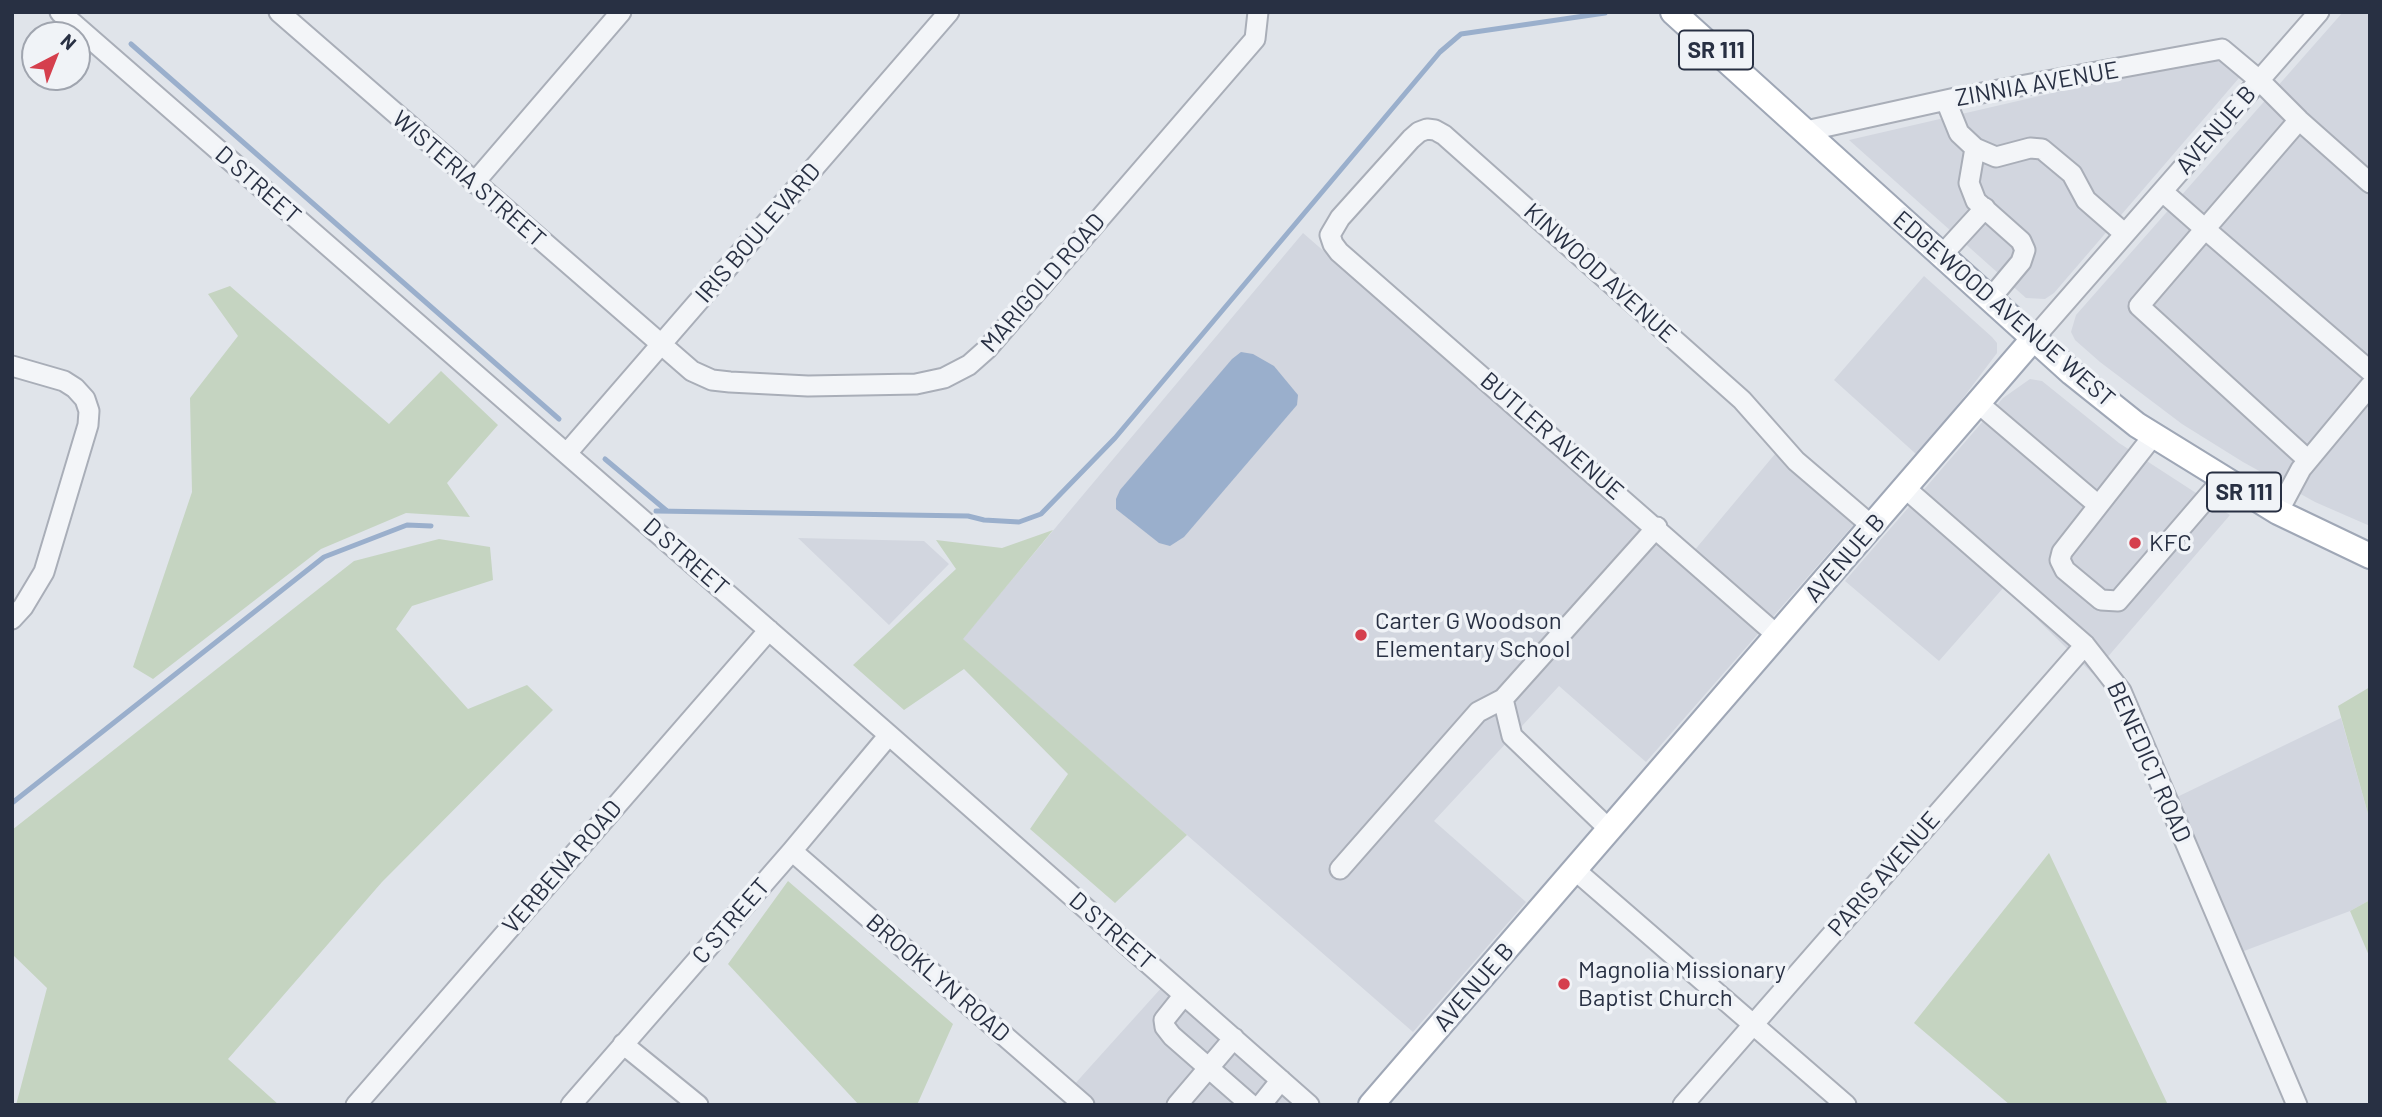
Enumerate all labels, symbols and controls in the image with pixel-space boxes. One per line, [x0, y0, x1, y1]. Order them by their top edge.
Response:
north arrow [21, 21, 91, 91]
text: N [57, 29, 81, 54]
road number: SR 111 [1679, 31, 1753, 70]
street label: ZINNIA AVENUE [1953, 55, 2121, 113]
street label: AVENUE B [2170, 80, 2262, 180]
street label: WISTERIA STREET [386, 105, 552, 253]
street label: D STREET [209, 140, 307, 230]
street label: IRIS BOULEVARD [689, 157, 827, 309]
street label: KINWOOD AVENUE [1518, 197, 1682, 349]
street label: EDGEWOOD AVENUE WEST [1887, 205, 2121, 413]
street label: MARIGOLD ROAD [975, 208, 1111, 358]
street label: BUTLER AVENUE [1475, 366, 1629, 506]
road number: SR 111 [2207, 472, 2281, 512]
street label: AVENUE B [1799, 508, 1891, 608]
street label: D STREET [637, 512, 735, 602]
place label: KFC [2149, 529, 2192, 557]
marker: KFC [2127, 535, 2143, 551]
place label: Carter G Woodson Elementary School [1375, 607, 1570, 663]
marker: Carter G Woodson Elementary School [1353, 627, 1369, 643]
street label: BENEDICT ROAD [2101, 677, 2197, 847]
street label: VERBENA ROAD [496, 794, 628, 940]
street label: PARIS AVENUE [1822, 806, 1946, 942]
street label: C STREET [686, 872, 776, 970]
street label: D STREET [1063, 886, 1161, 976]
street label: BROOKLYN ROAD [860, 908, 1016, 1048]
street label: AVENUE B [1428, 937, 1520, 1037]
place label: Magnolia Missionary Baptist Church [1578, 956, 1786, 1012]
marker: Magnolia Missionary Baptist Church [1556, 976, 1572, 992]

